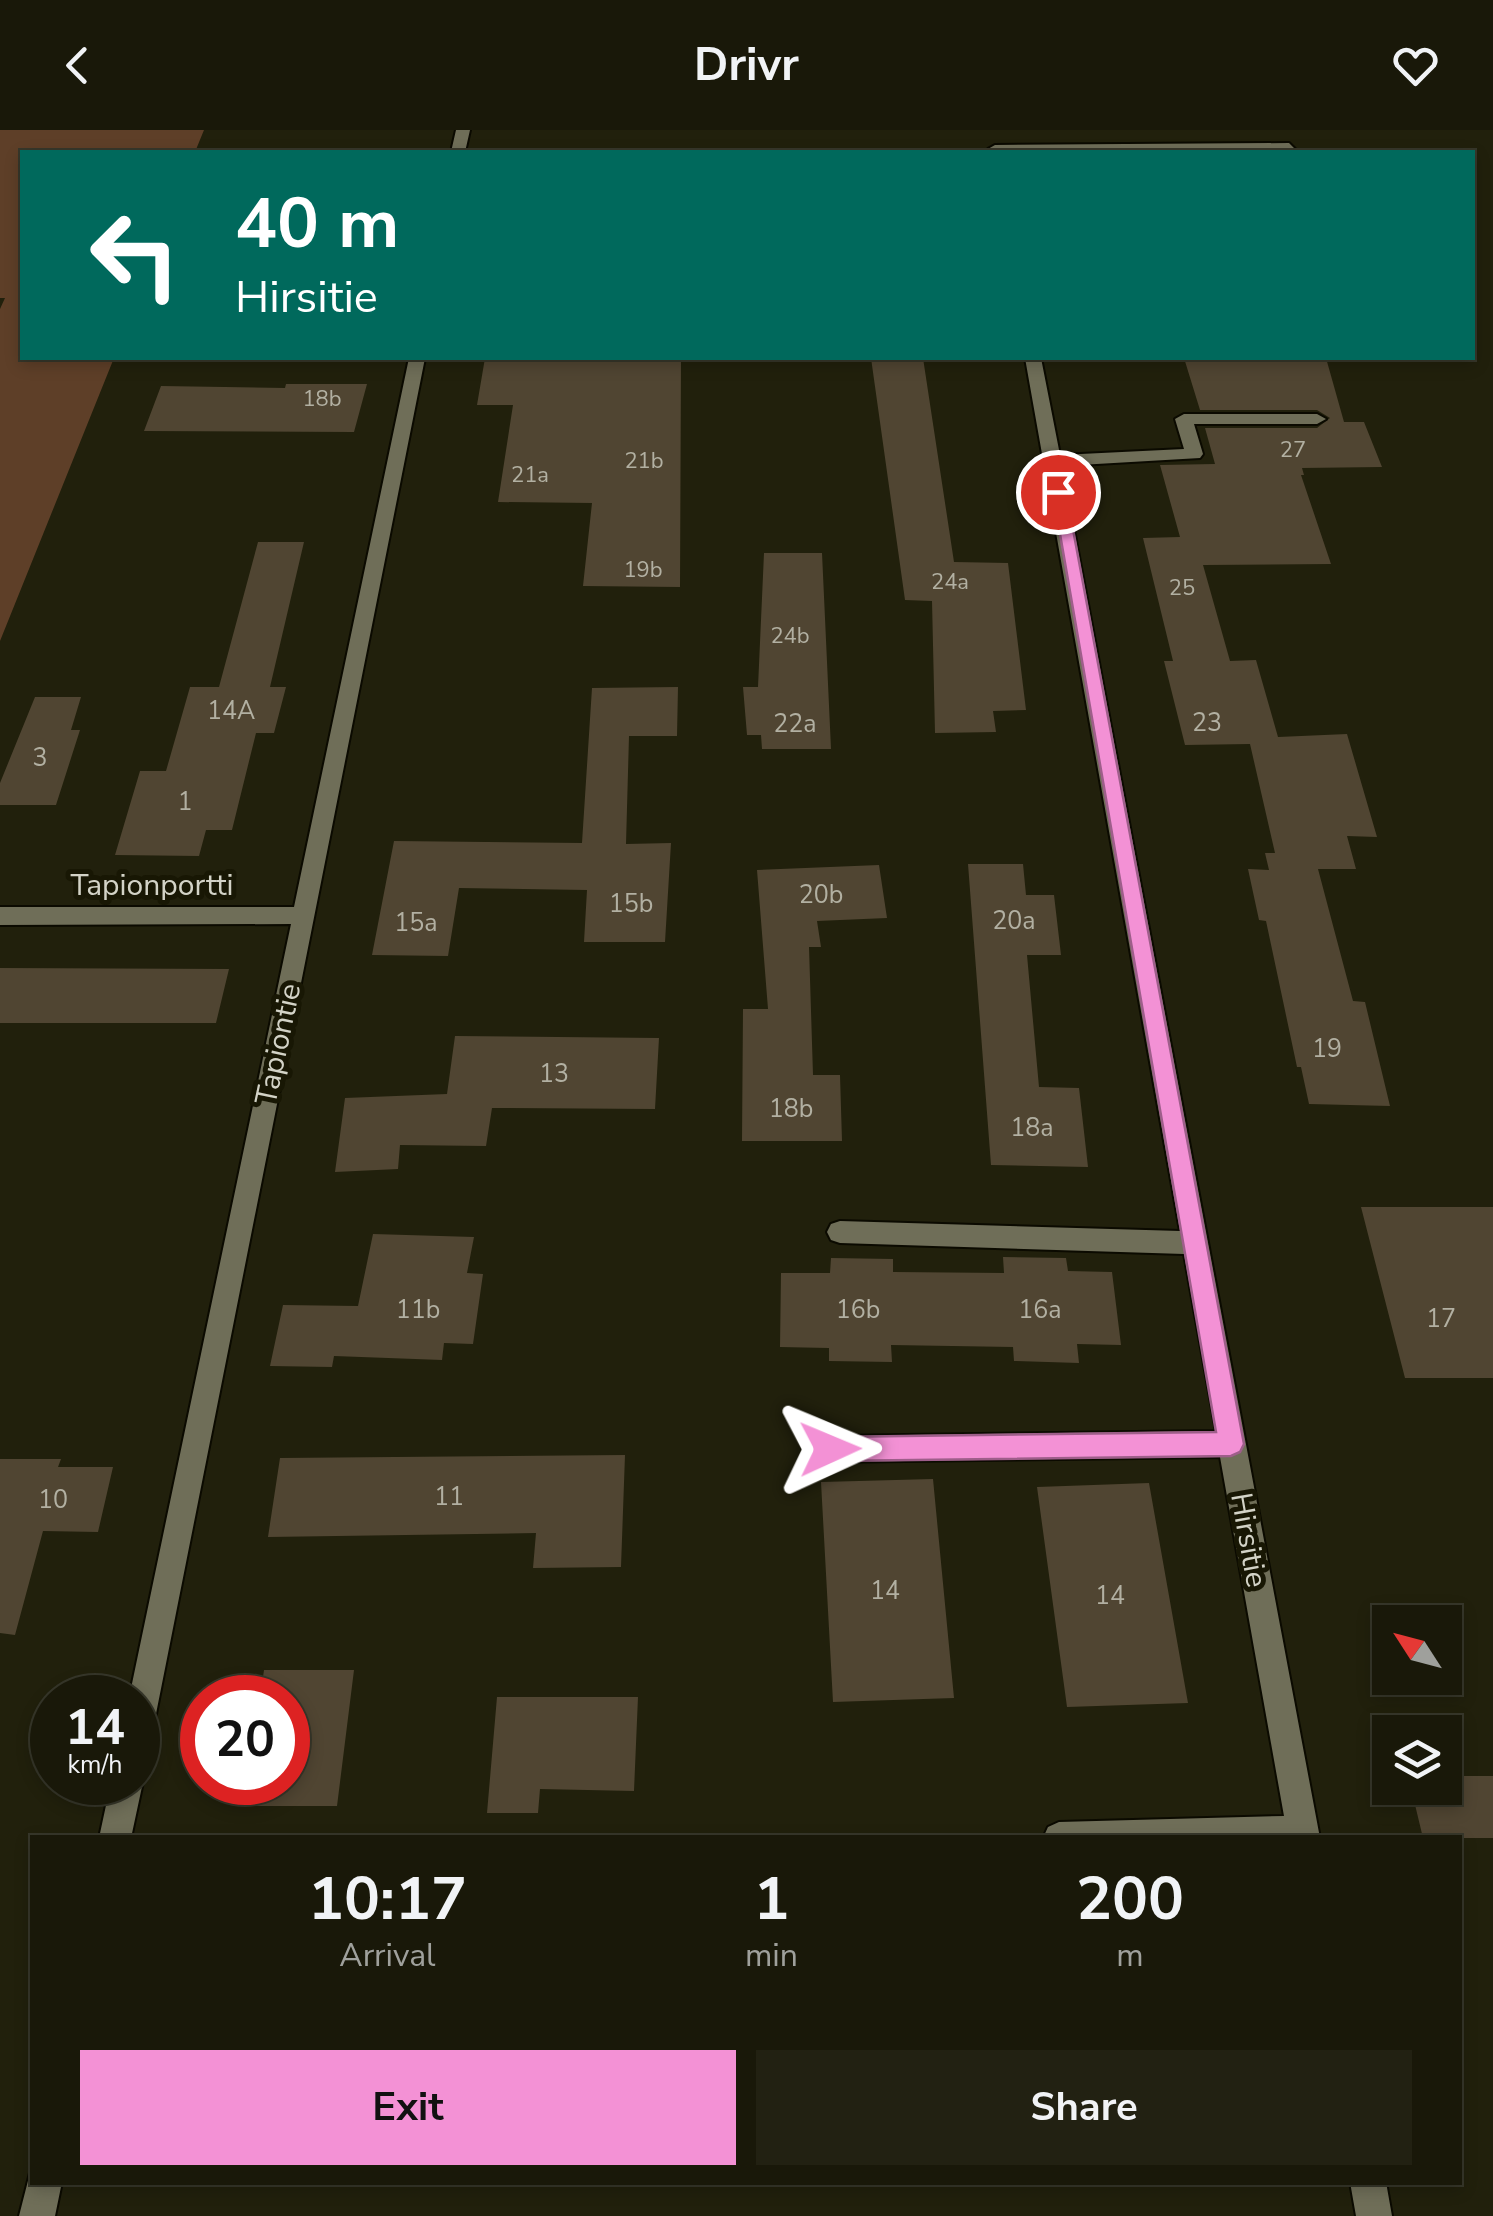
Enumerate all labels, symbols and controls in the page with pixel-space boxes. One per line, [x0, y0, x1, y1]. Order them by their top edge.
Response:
text: Drivr [694, 35, 799, 96]
icon: back [50, 38, 105, 93]
icon: heart [1388, 38, 1443, 93]
text: 40 m [235, 176, 399, 272]
icon: left [70, 190, 200, 320]
text: Hirsitie [235, 267, 378, 328]
house number: 18b [302, 384, 342, 414]
house number: 27 [1280, 435, 1306, 465]
house number: 21b [624, 446, 664, 476]
pin [1016, 450, 1101, 535]
house number: 21a [511, 460, 549, 490]
icon: arrive [1031, 465, 1086, 520]
house number: 19b [623, 555, 663, 585]
house number: 24a [931, 567, 969, 597]
house number: 25 [1169, 573, 1195, 603]
house number: 24b [770, 621, 810, 651]
house number: 14A [207, 694, 255, 728]
house number: 23 [1192, 706, 1222, 740]
house number: 22a [773, 707, 817, 741]
house number: 3 [32, 741, 48, 775]
house number: 1 [177, 785, 193, 819]
street label: Tapionportti [70, 865, 234, 906]
house number: 20b [799, 878, 843, 912]
house number: 15b [609, 887, 653, 921]
house number: 20a [992, 904, 1036, 938]
house number: 15a [394, 906, 438, 940]
street label: Tapiontie [246, 980, 311, 1109]
house number: 19 [1312, 1032, 1342, 1066]
house number: 13 [539, 1057, 569, 1091]
house number: 18b [769, 1092, 813, 1126]
house number: 18a [1010, 1111, 1054, 1145]
house number: 11b [396, 1293, 440, 1327]
house number: 16b [836, 1293, 880, 1327]
house number: 16a [1018, 1293, 1062, 1327]
house number: 17 [1426, 1302, 1456, 1336]
position arrow [778, 1397, 882, 1501]
house number: 11 [434, 1480, 464, 1514]
house number: 10 [38, 1483, 68, 1517]
street label: Hirsitie [1220, 1490, 1277, 1591]
house number: 14 [870, 1574, 900, 1608]
house number: 14 [1095, 1579, 1125, 1613]
north arrow [1372, 1605, 1462, 1695]
map controls [1372, 1605, 1462, 1805]
speed limit sign: 20 [180, 1675, 310, 1805]
text: 14 [65, 1693, 125, 1762]
button: layers [1372, 1715, 1462, 1805]
text: km/h [67, 1748, 123, 1782]
text: 10:17 [308, 1858, 467, 1940]
text: 1 [753, 1858, 789, 1940]
text: 200 [1076, 1858, 1184, 1940]
text: Arrival [339, 1934, 436, 1977]
text: min [745, 1934, 798, 1977]
text: m [1116, 1934, 1144, 1977]
button: Exit [80, 2050, 736, 2165]
button: Share [756, 2050, 1412, 2165]

